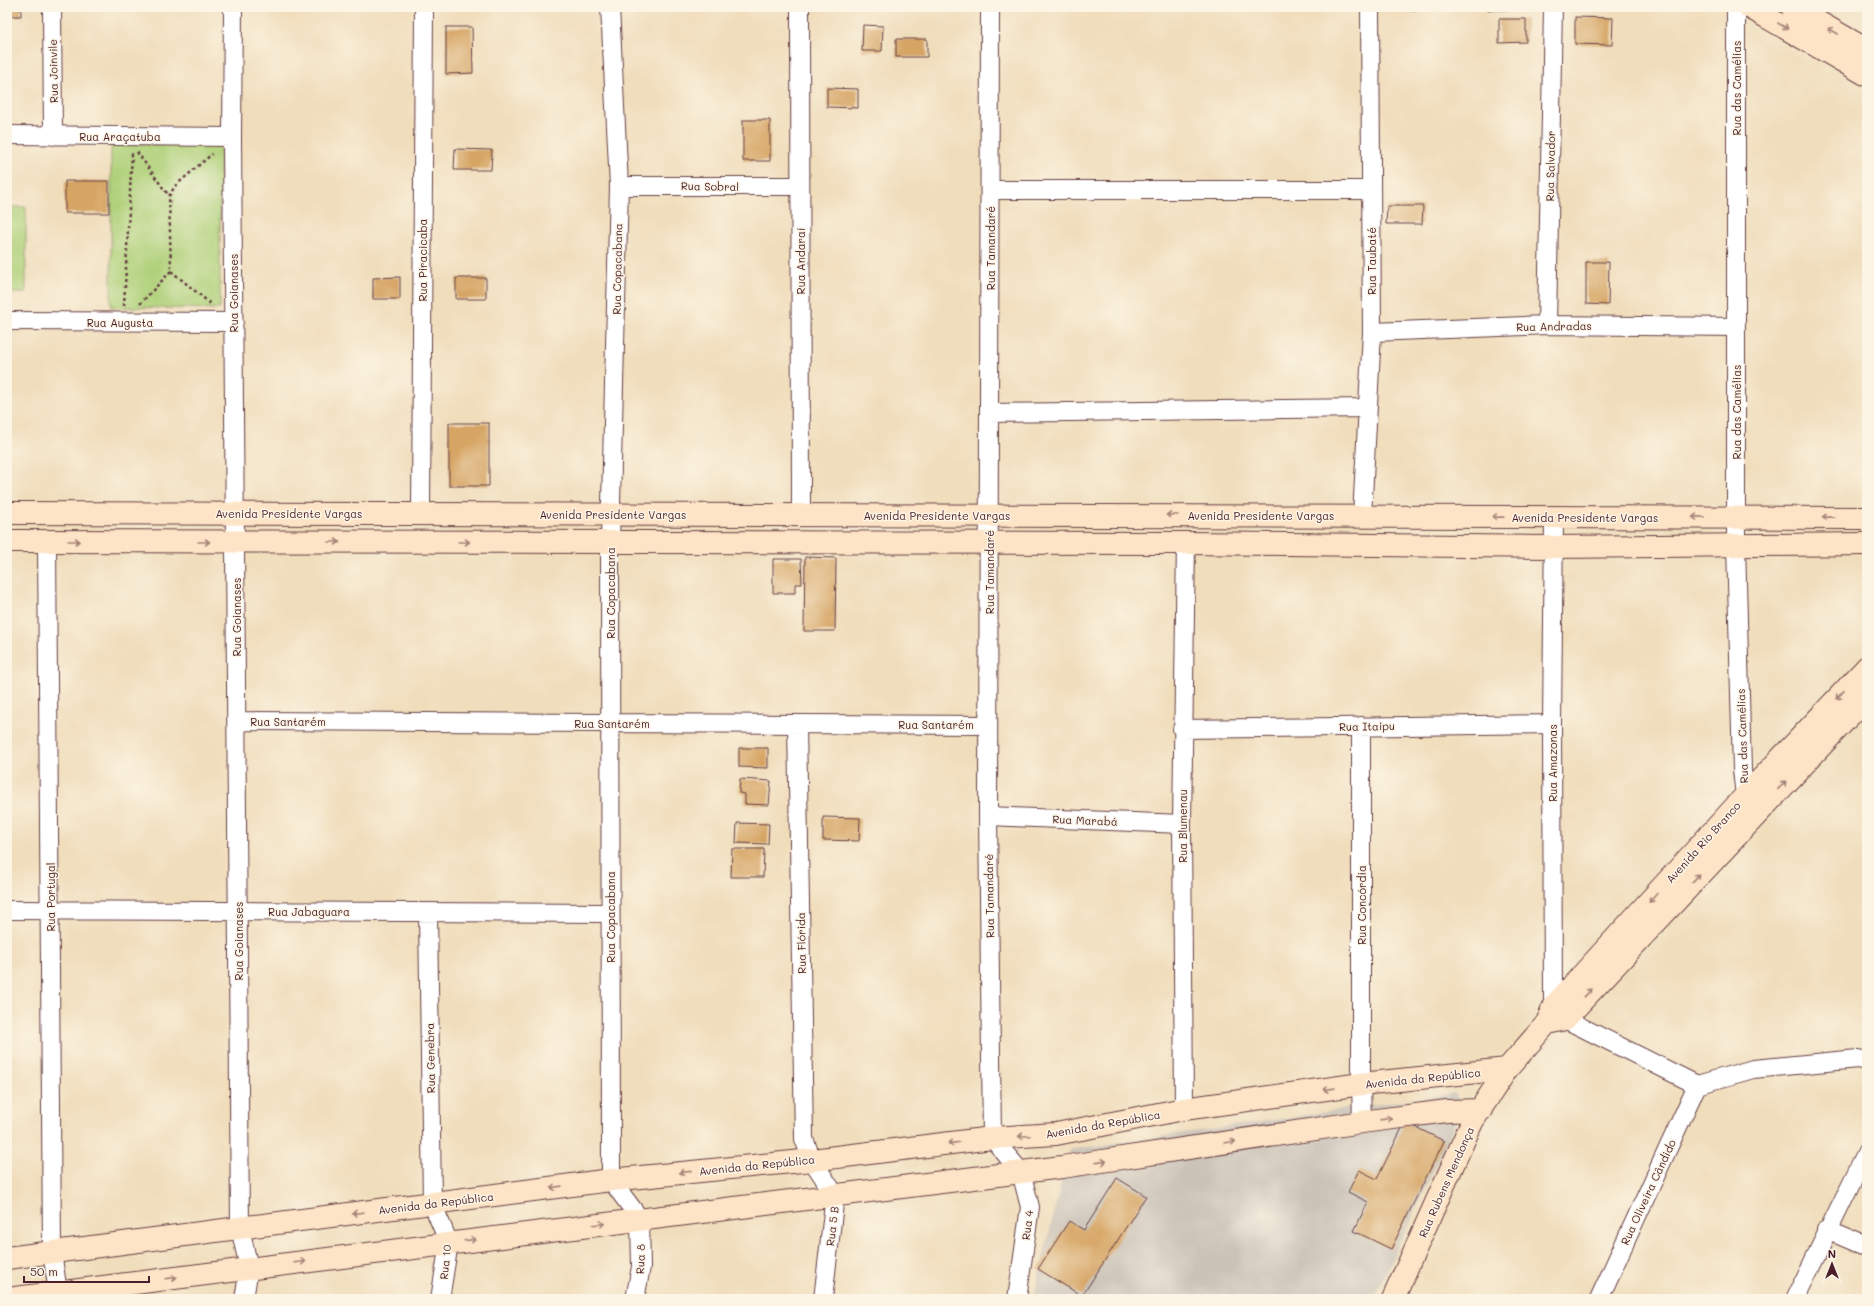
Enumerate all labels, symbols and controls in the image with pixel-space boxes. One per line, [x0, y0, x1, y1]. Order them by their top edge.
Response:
one-way arrow [1777, 23, 1789, 31]
one-way arrow [1827, 26, 1839, 34]
street label: Rua Joinvile [45, 39, 61, 103]
street label: Rua das Camélias [1729, 41, 1744, 135]
street label: Rua Araçatuba [79, 129, 161, 144]
street label: Rua Salvador [1542, 130, 1558, 202]
street label: Rua Sobral [681, 178, 739, 194]
street label: Rua Tamandaré [983, 206, 998, 290]
street label: Rua Piracicaba [415, 218, 430, 301]
street label: Rua Copacabana [609, 223, 625, 315]
street label: Rua Taubaté [1364, 227, 1379, 295]
street label: Rua Andaraí [793, 228, 808, 294]
street label: Rua Goianases [226, 254, 241, 332]
street label: Rua Augusta [87, 315, 153, 330]
street label: Rua Andradas [1516, 318, 1592, 334]
street label: Rua das Camélias [1729, 365, 1744, 459]
street label: Avenida Presidente Vargas [216, 506, 362, 521]
street label: Avenida Presidente Vargas [540, 507, 686, 522]
street label: Avenida Presidente Vargas [864, 508, 1010, 523]
street label: Avenida Presidente Vargas [1188, 508, 1334, 523]
street label: Avenida Presidente Vargas [1512, 510, 1658, 525]
one-way arrow [1166, 511, 1179, 519]
one-way arrow [1692, 513, 1705, 521]
one-way arrow [1822, 513, 1835, 521]
one-way arrow [1492, 514, 1505, 521]
street label: Rua Tamandaré [982, 530, 997, 614]
one-way arrow [67, 537, 80, 545]
one-way arrow [197, 538, 210, 546]
one-way arrow [327, 538, 340, 546]
one-way arrow [457, 538, 470, 546]
street label: Rua Copacabana [603, 547, 618, 639]
street label: Rua Goianases [229, 578, 244, 656]
street label: Rua das Camélias [1733, 688, 1751, 784]
one-way arrow [1836, 690, 1845, 701]
street label: Rua Santarém [250, 714, 326, 729]
street label: Rua Santarém [574, 716, 650, 731]
street label: Rua Santarém [898, 717, 974, 732]
street label: Rua Itaipu [1339, 718, 1395, 734]
street label: Rua Amazonas [1545, 724, 1560, 802]
one-way arrow [1778, 780, 1787, 790]
street label: Rua Blumenau [1175, 789, 1190, 863]
street label: Avenida Rio Branco [1662, 798, 1744, 886]
street label: Rua Marabá [1052, 811, 1118, 829]
street label: Rua Tamandaré [981, 854, 997, 938]
street label: Rua Portugal [43, 862, 58, 932]
street label: Rua Concórdia [1354, 865, 1369, 945]
street label: Rua Copacabana [603, 871, 618, 963]
one-way arrow [1691, 873, 1701, 883]
one-way arrow [1648, 893, 1657, 903]
street label: Rua Goianases [231, 902, 246, 980]
street label: Rua Jabaguara [268, 904, 350, 919]
street label: Rua Flórida [793, 912, 809, 974]
one-way arrow [1583, 989, 1592, 999]
street label: Rua Genebra [422, 1022, 438, 1093]
street label: Avenida da República [1364, 1064, 1482, 1092]
one-way arrow [1323, 1085, 1336, 1093]
street label: Avenida da República [1044, 1106, 1162, 1141]
one-way arrow [1379, 1115, 1392, 1123]
street label: Rua Rubens Mendonça [1415, 1124, 1477, 1240]
one-way arrow [1018, 1132, 1031, 1140]
street label: Rua Oliveira Cândido [1617, 1136, 1679, 1247]
one-way arrow [1223, 1138, 1236, 1146]
one-way arrow [948, 1139, 961, 1147]
street label: Avenida da República [698, 1151, 816, 1179]
one-way arrow [1094, 1157, 1107, 1165]
one-way arrow [679, 1169, 692, 1176]
one-way arrow [550, 1183, 563, 1191]
street label: Avenida da República [377, 1188, 495, 1218]
street label: Rua 5 B [822, 1205, 842, 1247]
one-way arrow [352, 1209, 365, 1217]
street label: Rua 4 [1018, 1209, 1036, 1241]
one-way arrow [592, 1220, 605, 1228]
one-way arrow [463, 1236, 476, 1244]
street label: Rua 8 [632, 1243, 648, 1274]
street label: Rua 10 [436, 1244, 454, 1280]
north arrow [1812, 1244, 1852, 1284]
text: N [1828, 1246, 1836, 1261]
scale bar [24, 1258, 149, 1284]
one-way arrow [293, 1258, 306, 1266]
text: 50 m [30, 1263, 58, 1279]
one-way arrow [164, 1274, 177, 1282]

